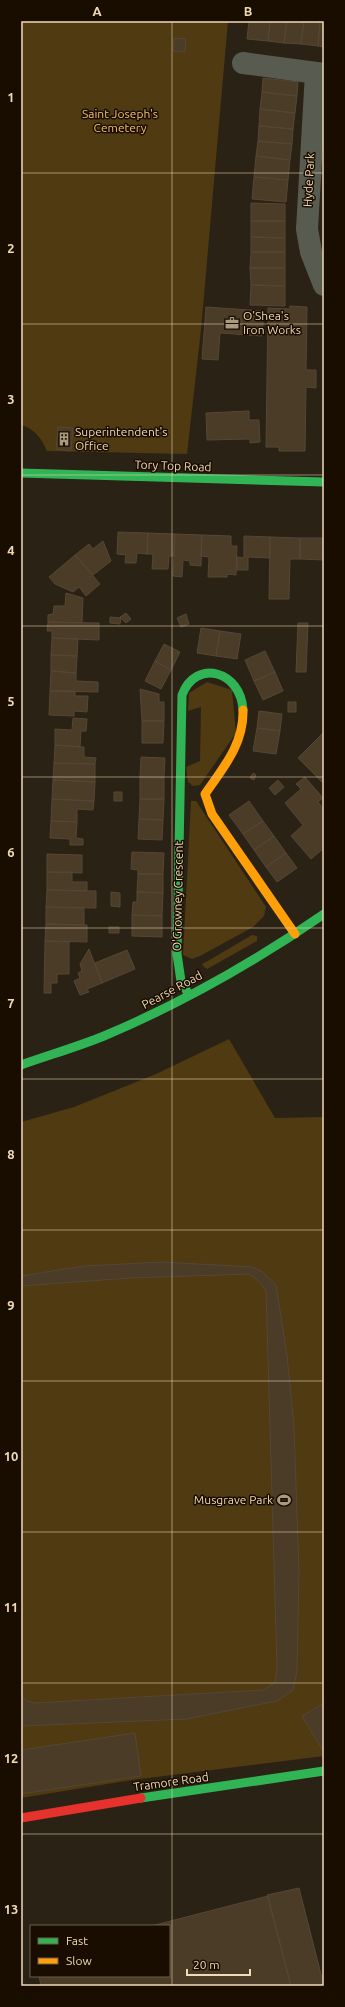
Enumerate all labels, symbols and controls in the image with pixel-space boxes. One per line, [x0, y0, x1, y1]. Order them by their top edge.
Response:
text: A [92, 4, 102, 18]
text: B [244, 4, 253, 18]
text: 1 [7, 90, 15, 104]
park label: Saint Joseph's Cemetery [82, 107, 158, 134]
street label: Hyde Park [301, 152, 316, 207]
text: 2 [7, 241, 15, 255]
place label: O'Shea's Iron Works [243, 309, 301, 336]
office icon: O'Shea's Iron Works [224, 315, 240, 331]
text: 3 [7, 392, 15, 406]
place label: Superintendent's Office [75, 425, 168, 452]
building icon: Superintendent's Office [56, 431, 72, 447]
street label: Tory Top Road [134, 458, 212, 473]
text: 4 [7, 543, 15, 557]
text: 5 [7, 694, 15, 708]
street label: O'Growney Crescent [170, 841, 185, 951]
text: 6 [7, 845, 15, 859]
street label: Pearse Road [139, 968, 204, 1011]
text: 7 [7, 996, 15, 1010]
text: 8 [7, 1147, 15, 1161]
text: 9 [7, 1298, 15, 1312]
text: 10 [4, 1449, 18, 1463]
sports icon: Musgrave Park [276, 1492, 292, 1508]
place label: Musgrave Park [194, 1493, 273, 1506]
text: 11 [4, 1600, 18, 1614]
text: 12 [4, 1751, 18, 1765]
street label: Tramore Road [132, 1770, 209, 1793]
text: 13 [4, 1902, 18, 1916]
legend [30, 1925, 170, 1977]
text: Fast [66, 1934, 88, 1947]
scale bar [187, 1951, 250, 1977]
text: Slow [66, 1954, 92, 1967]
text: 20 m [193, 1958, 220, 1971]

